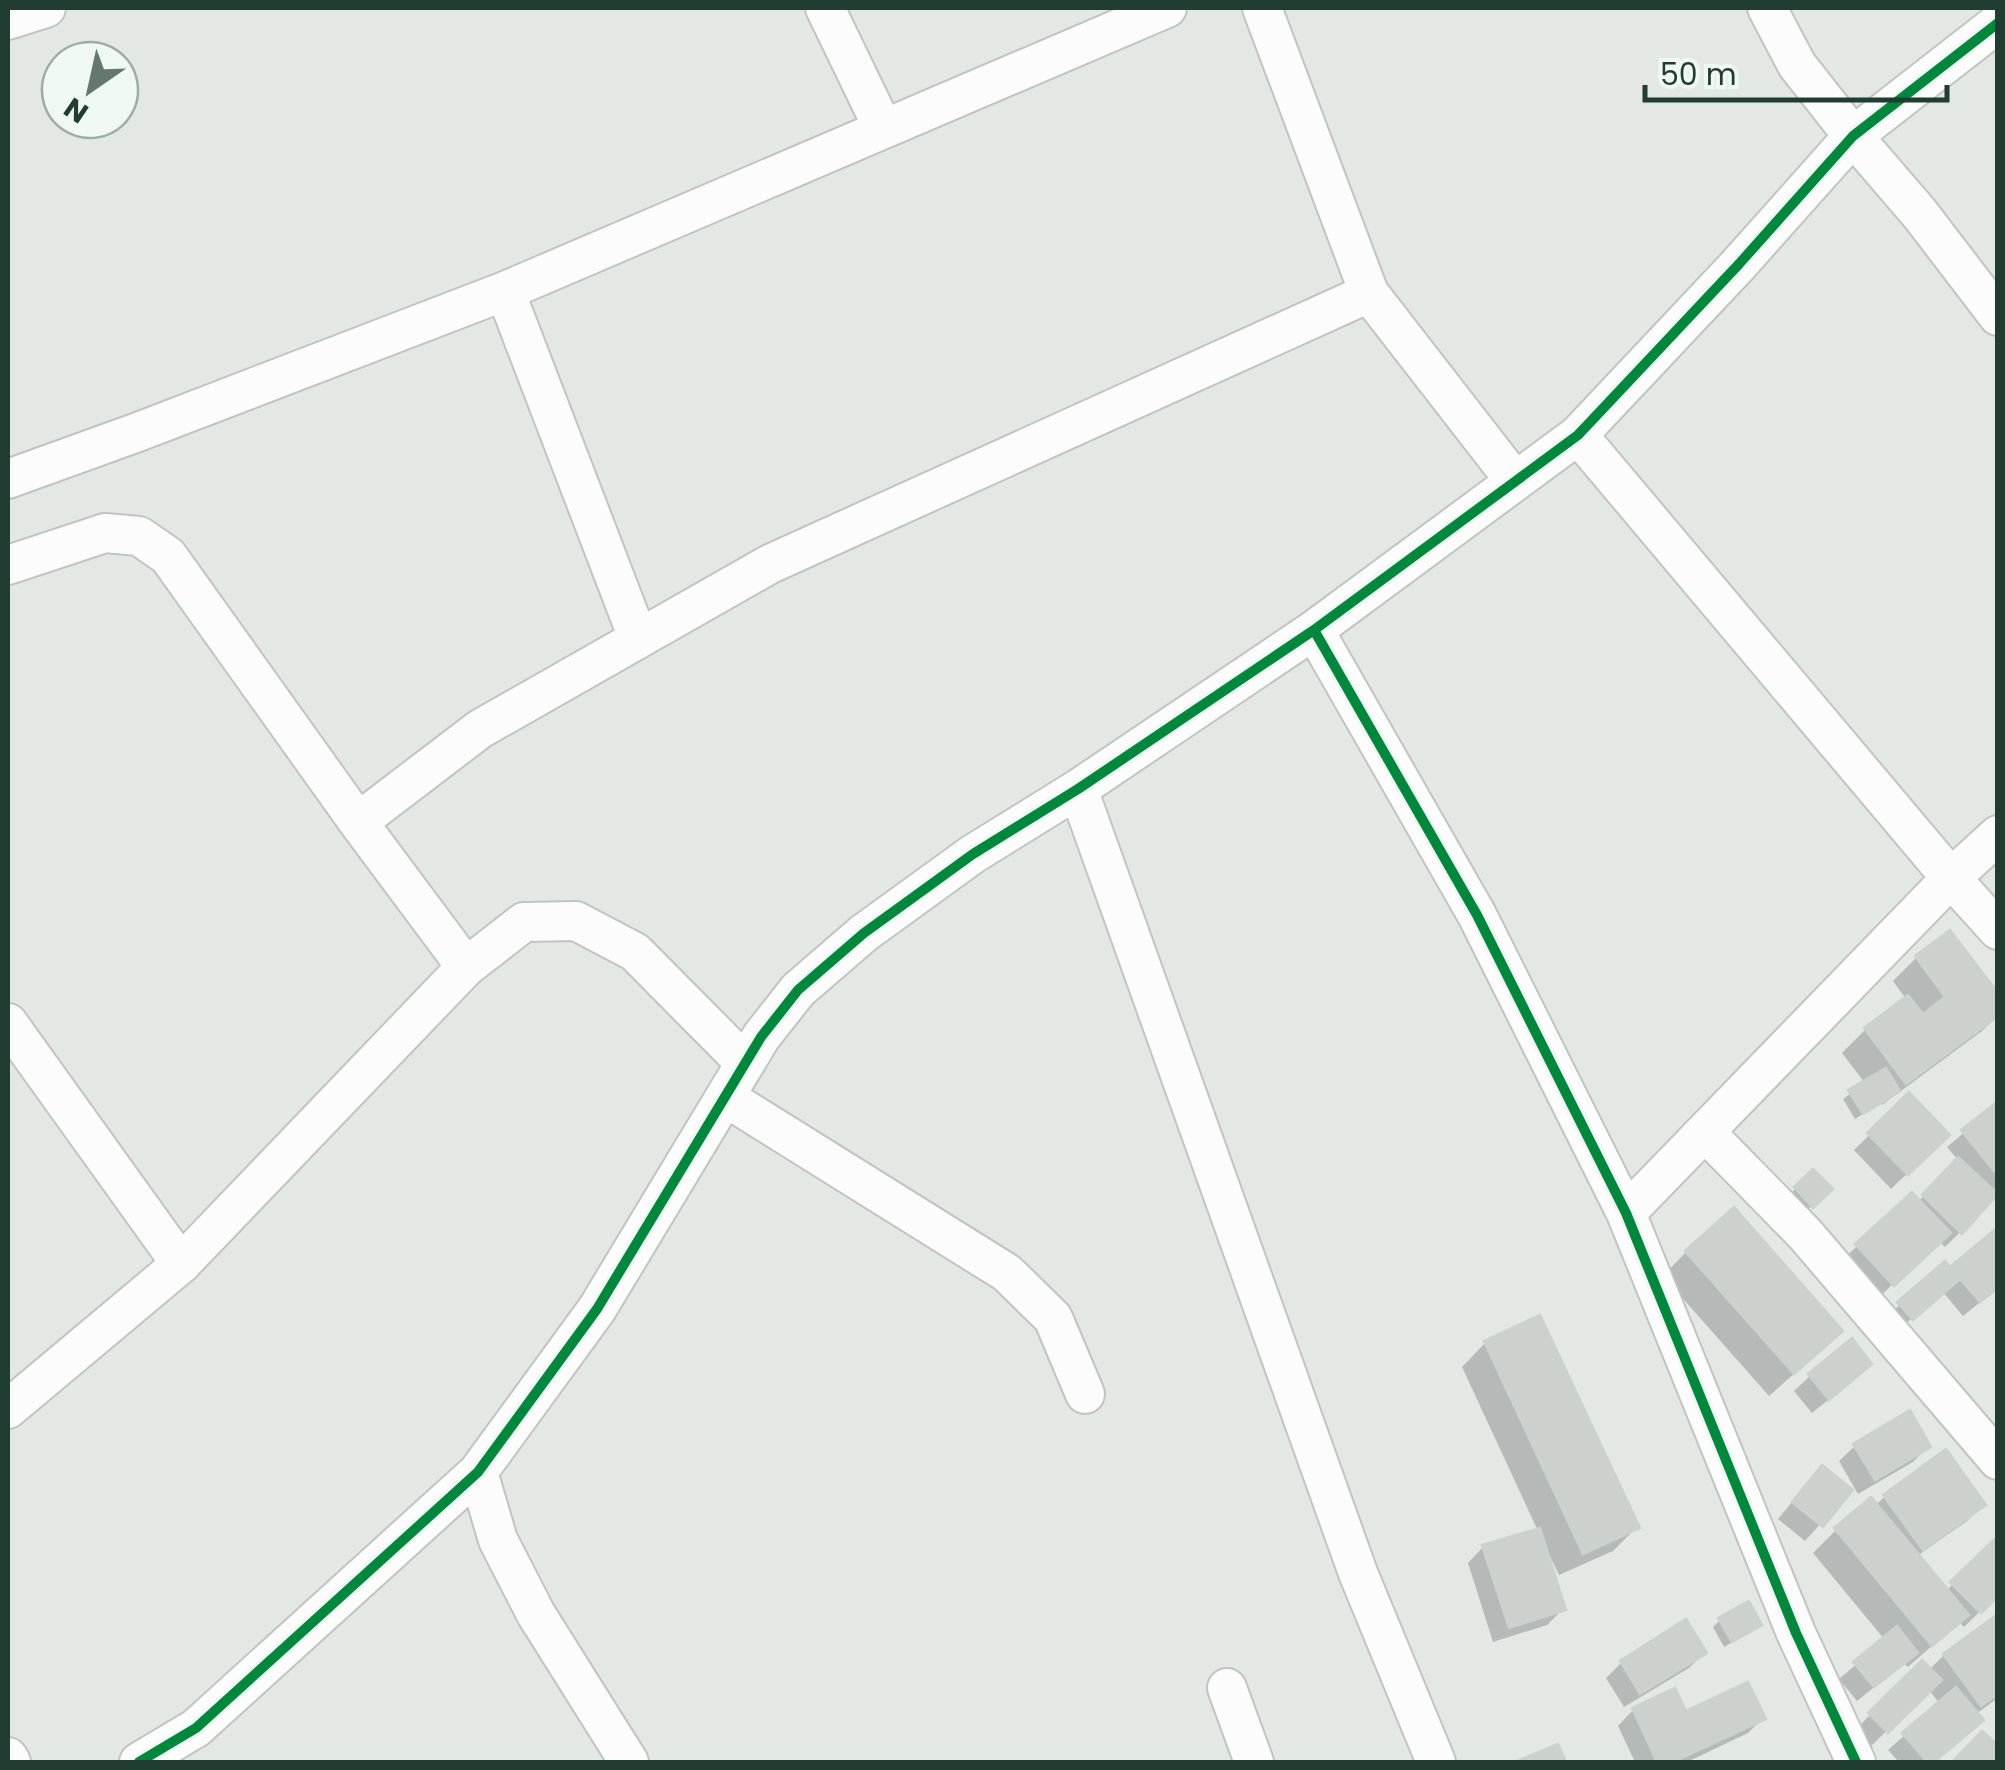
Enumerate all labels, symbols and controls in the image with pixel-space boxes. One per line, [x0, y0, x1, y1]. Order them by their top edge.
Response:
north arrow [40, 40, 140, 140]
scale bar [1645, 40, 1948, 102]
text: 50 m [1660, 53, 1737, 96]
text: N [57, 88, 96, 132]

